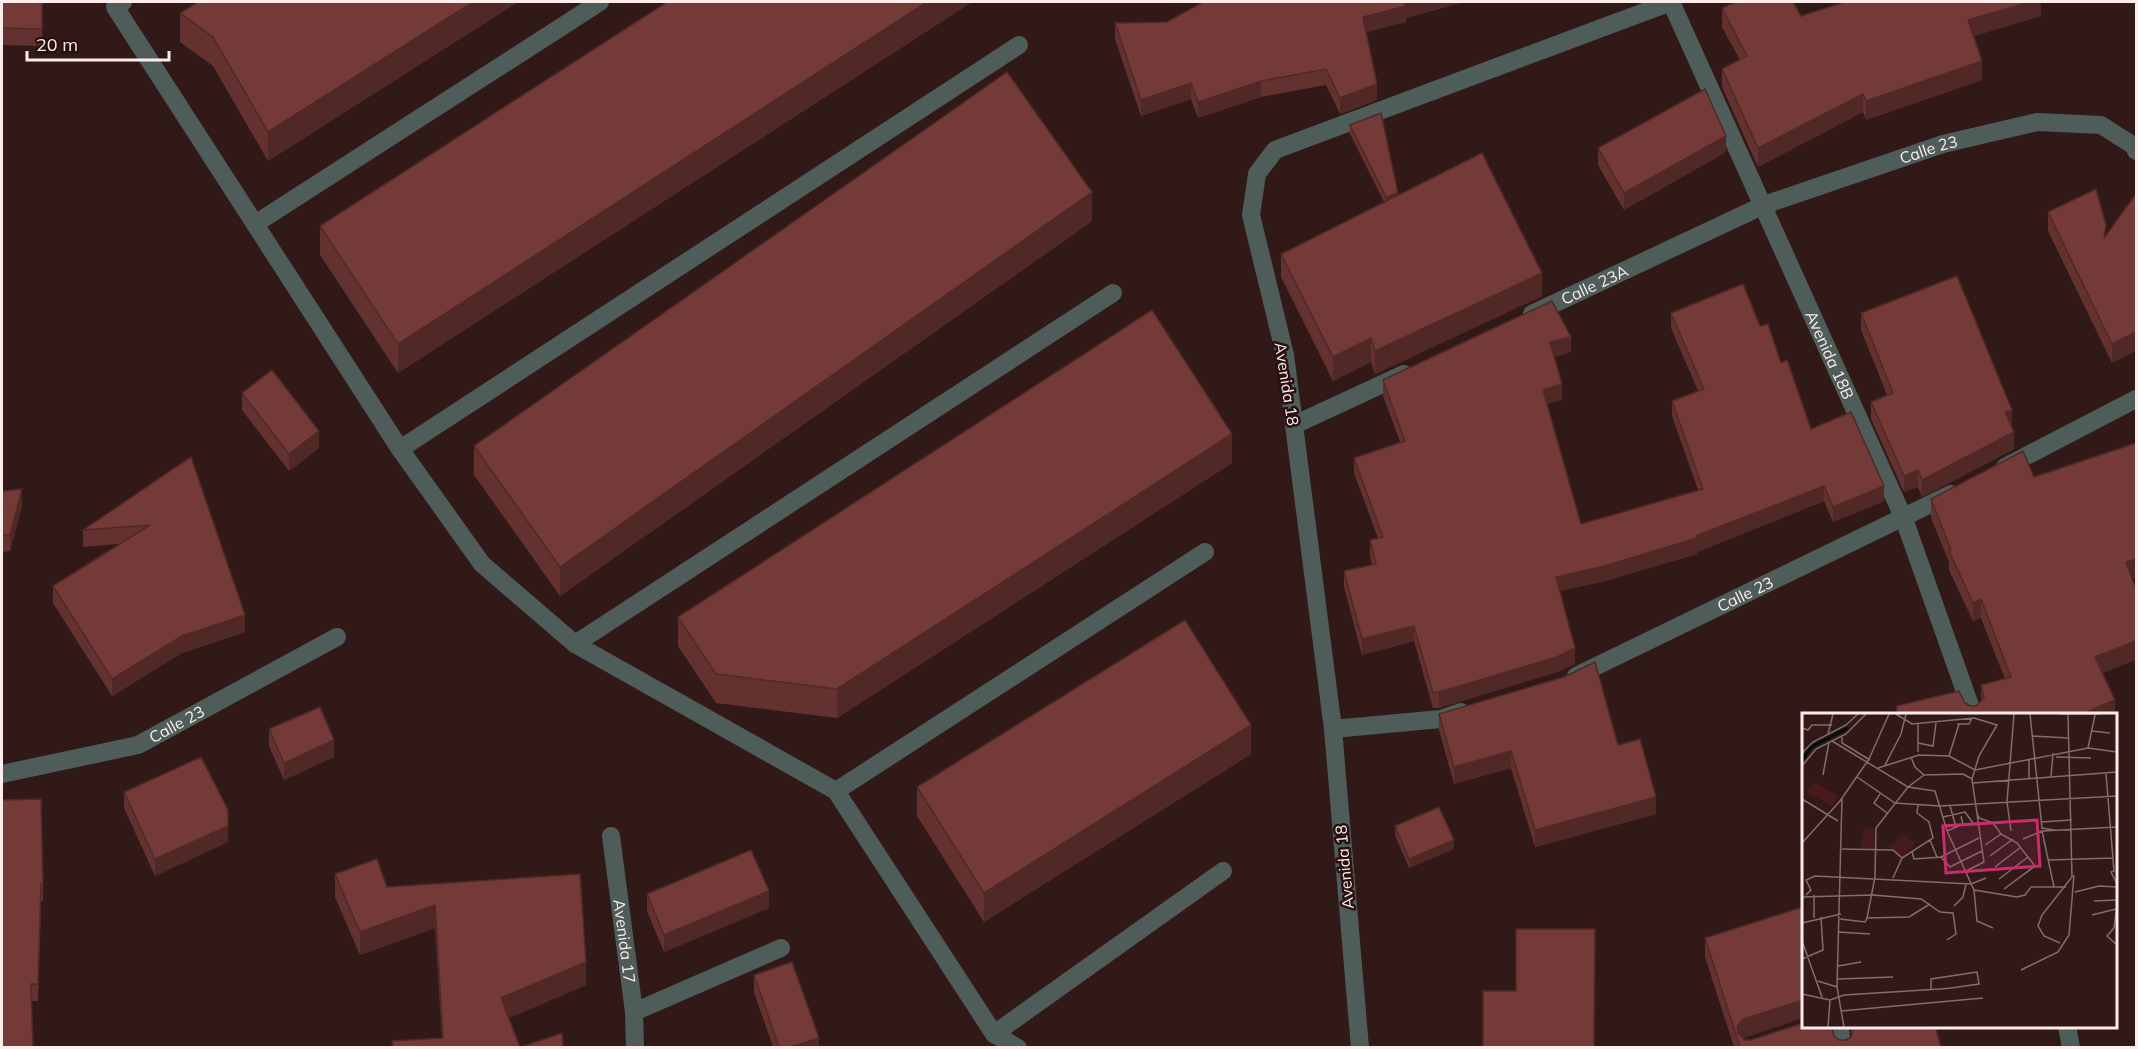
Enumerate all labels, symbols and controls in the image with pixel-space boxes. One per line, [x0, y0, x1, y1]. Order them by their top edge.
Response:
scale bar [27, 24, 170, 62]
text: 20 m [36, 33, 78, 56]
street label: Calle 23 [1897, 131, 1959, 168]
street label: Calle 23A [1558, 260, 1631, 309]
street label: Avenida 18B [1801, 307, 1859, 402]
street label: Avenida 18 [1271, 341, 1303, 427]
street label: Calle 23 [1714, 572, 1777, 616]
street label: Calle 23 [145, 701, 208, 747]
inset map [1802, 713, 2117, 1028]
street label: Avenida 18 [1330, 824, 1358, 910]
street label: Avenida 17 [609, 898, 640, 984]

